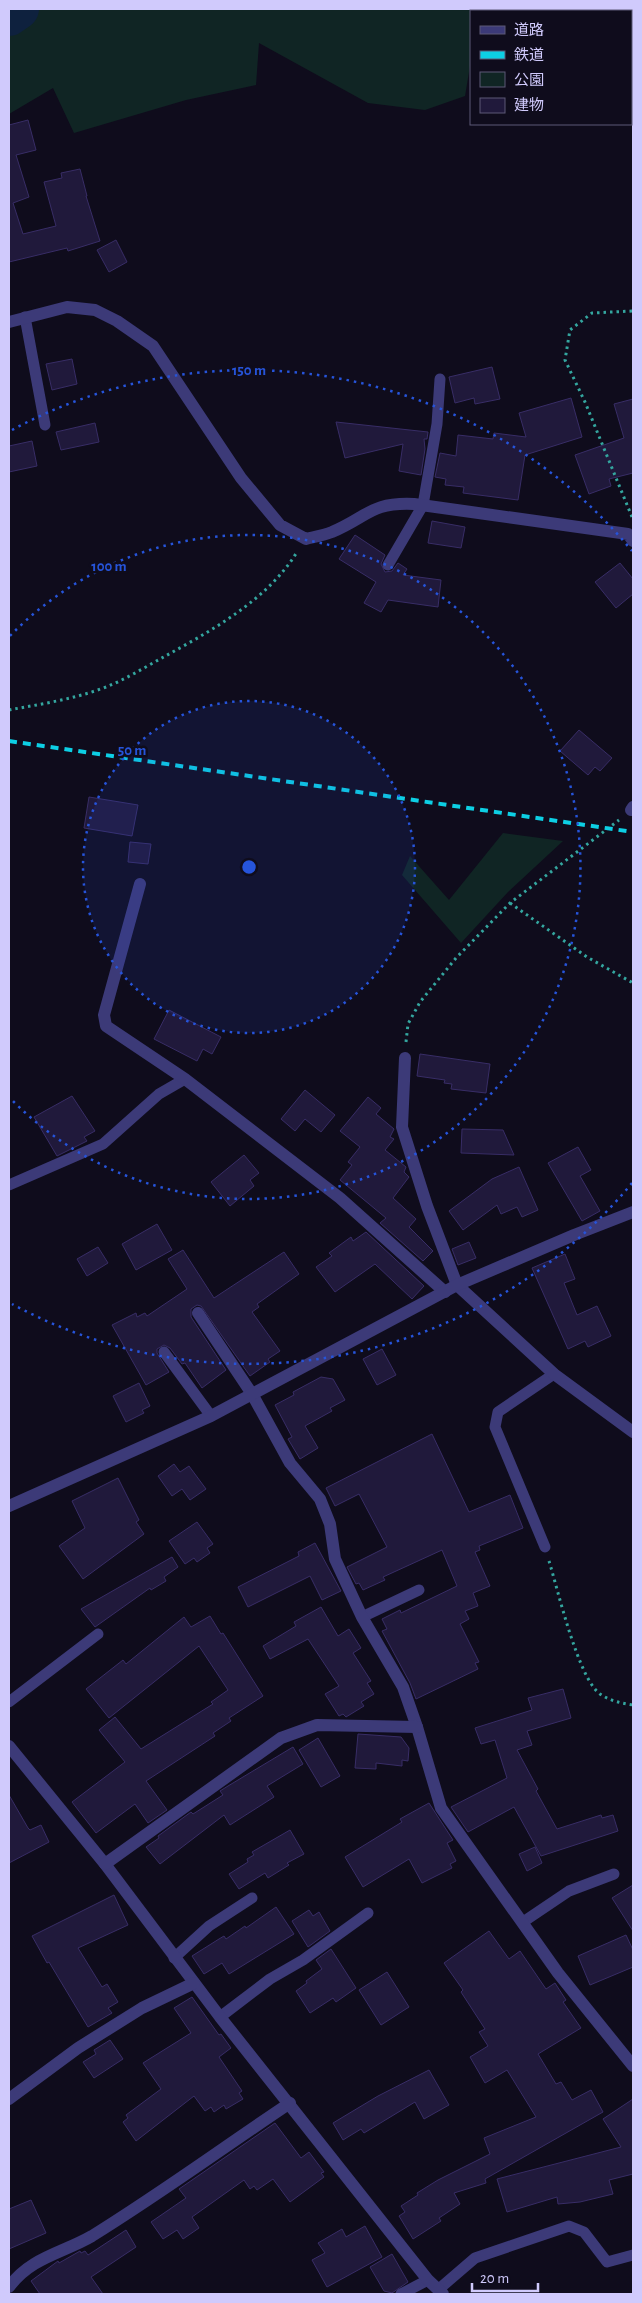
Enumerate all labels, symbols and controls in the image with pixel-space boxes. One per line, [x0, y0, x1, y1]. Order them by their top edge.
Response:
legend [470, 10, 632, 125]
text: 道路 [514, 22, 544, 38]
text: 鉄道 [514, 47, 544, 63]
text: 公園 [514, 72, 544, 88]
text: 建物 [514, 97, 544, 113]
text: 150 m [232, 363, 266, 378]
text: 100 m [91, 559, 127, 574]
text: 50 m [118, 743, 146, 758]
centre of rings [240, 858, 258, 876]
scale bar [472, 2260, 538, 2292]
text: 20 m [480, 2271, 509, 2286]

